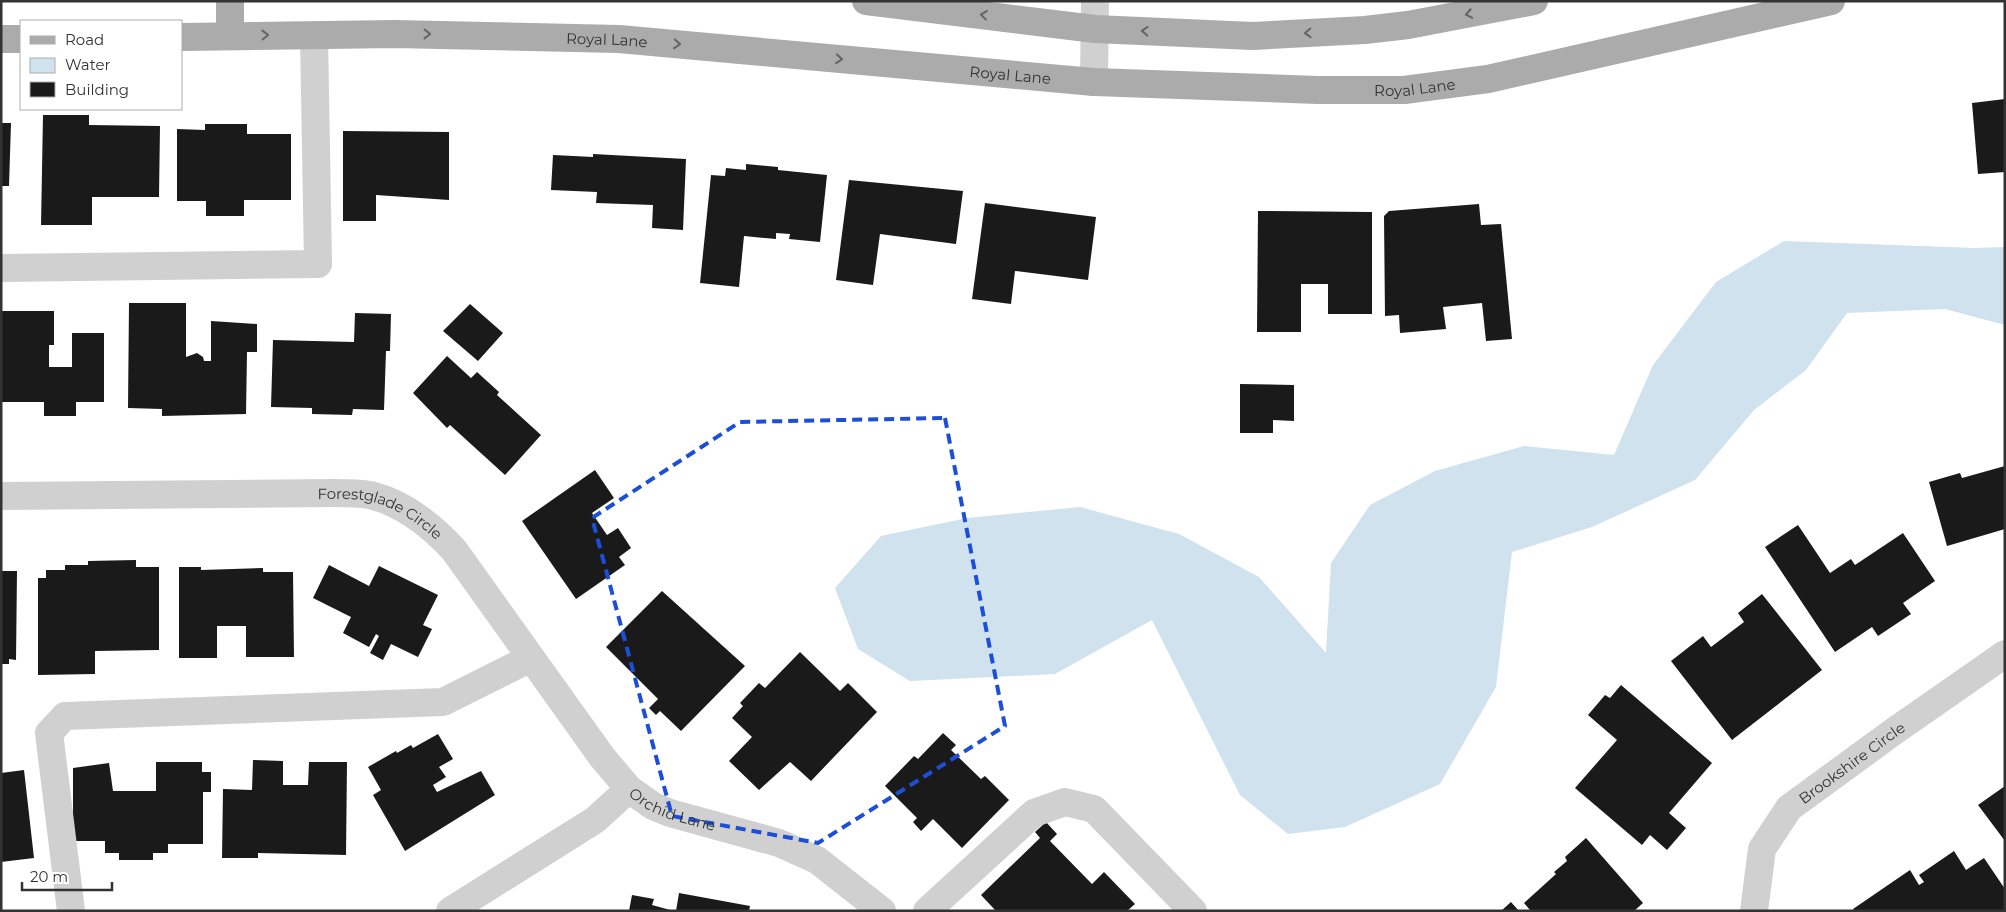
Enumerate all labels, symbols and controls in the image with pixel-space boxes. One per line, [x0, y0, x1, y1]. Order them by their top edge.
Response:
one-way arrow [1465, 8, 1473, 19]
one-way arrow [979, 10, 987, 21]
legend [20, 20, 182, 110]
one-way arrow [1141, 25, 1149, 36]
one-way arrow [1303, 27, 1311, 38]
street label: Royal Lane [566, 28, 648, 51]
one-way arrow [424, 29, 432, 39]
text: Road [65, 30, 104, 49]
one-way arrow [261, 30, 269, 41]
one-way arrow [673, 38, 681, 49]
one-way arrow [835, 53, 843, 64]
text: Water [65, 55, 111, 74]
street label: Royal Lane [969, 61, 1052, 88]
street label: Royal Lane [1374, 74, 1456, 100]
text: Building [65, 80, 129, 99]
street label: Forestglade Circle [317, 483, 447, 543]
street label: Brookshire Circle [1795, 717, 1908, 807]
street label: Orchid Lane [626, 783, 718, 835]
scale bar [22, 860, 112, 892]
text: 20 m [30, 867, 68, 886]

